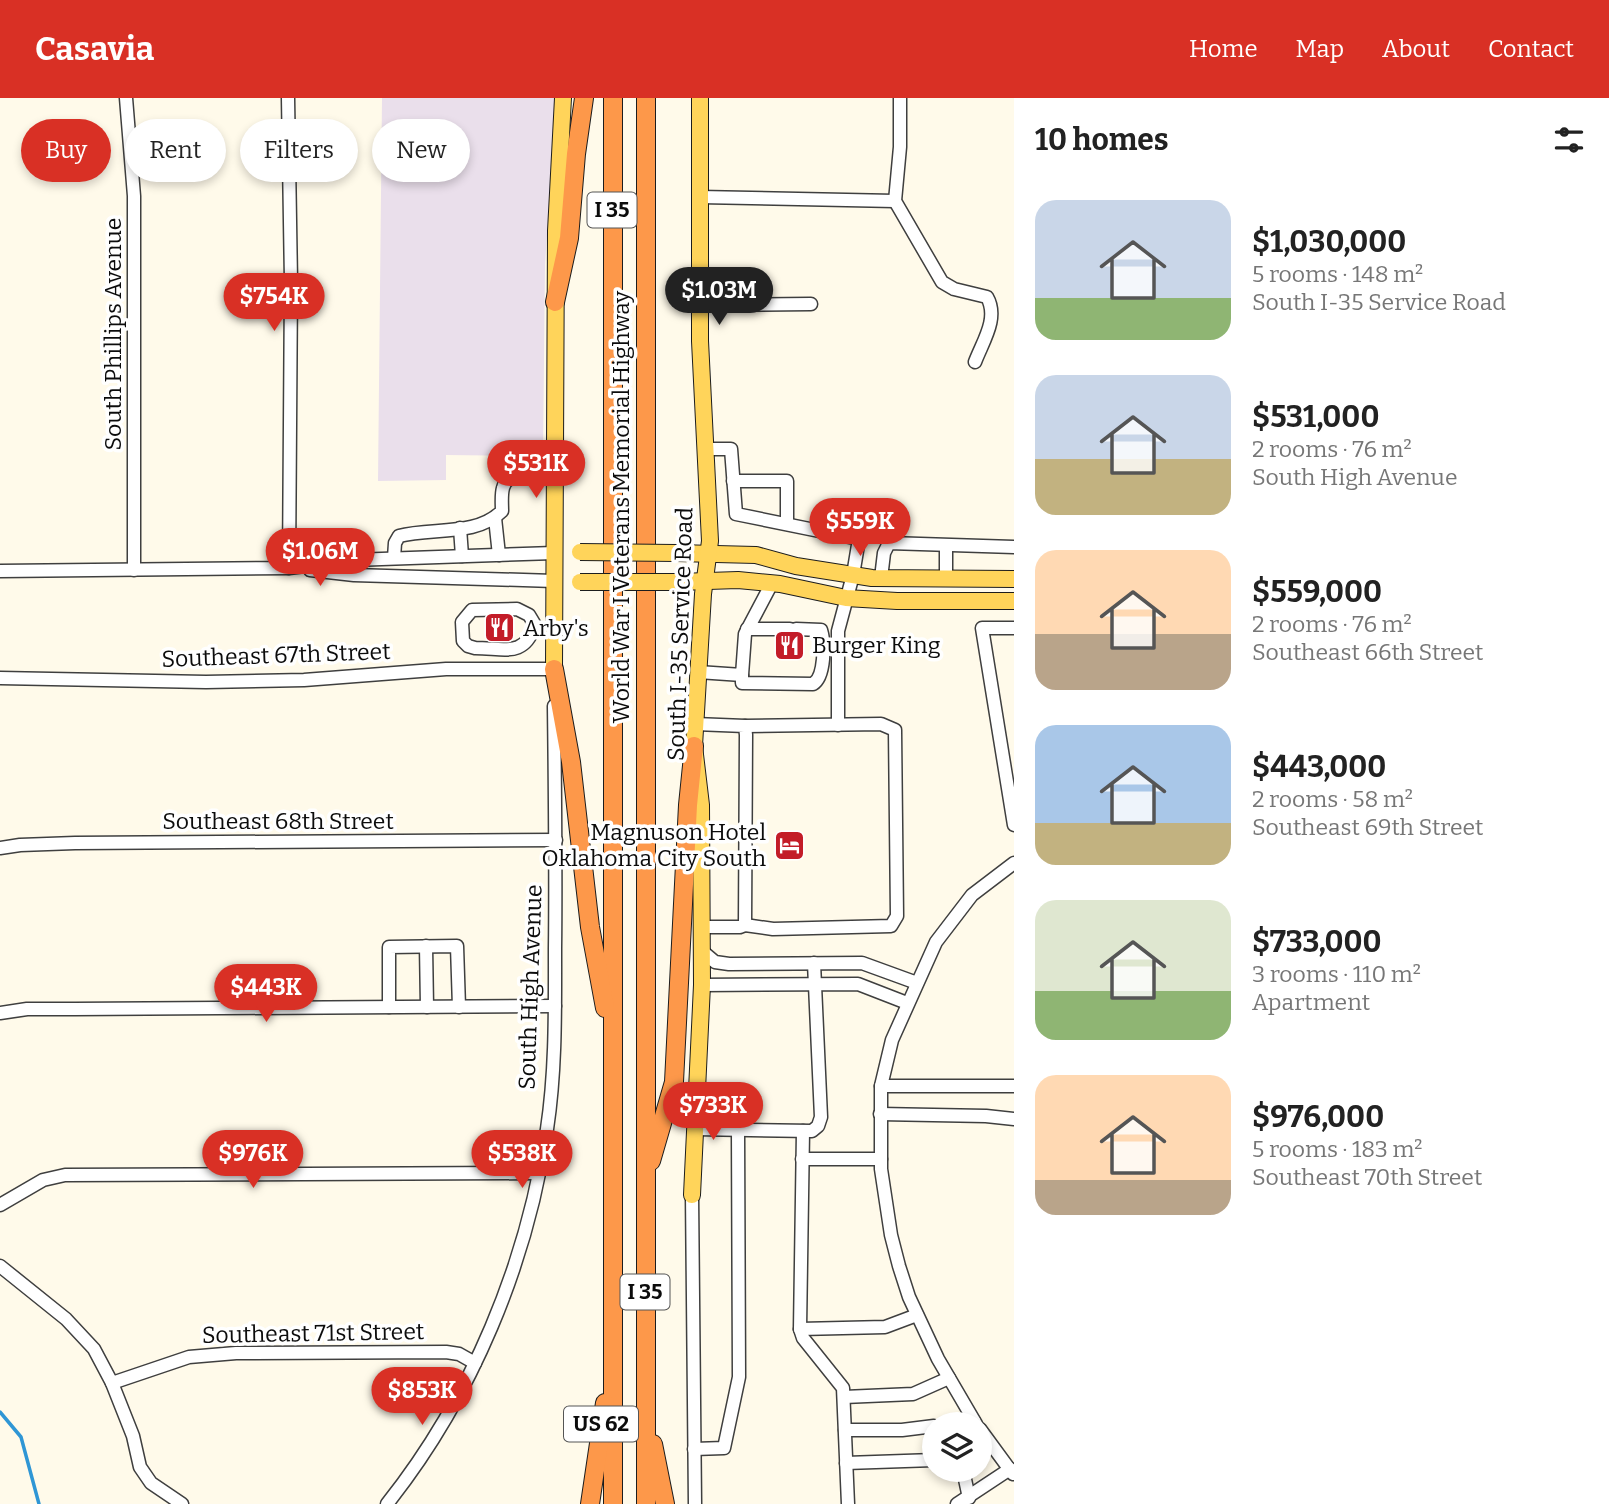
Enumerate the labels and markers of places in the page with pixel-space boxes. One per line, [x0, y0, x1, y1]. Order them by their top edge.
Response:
pin: $1.03M [662, 268, 776, 327]
pin: $754K [225, 274, 323, 333]
pin: $531K [487, 440, 585, 500]
pin: $559K [811, 498, 909, 558]
pin: $1.06M [263, 528, 377, 588]
restaurant icon: Arby's [483, 611, 517, 645]
place label: Arby's [523, 614, 589, 642]
restaurant icon: Burger King [772, 628, 806, 662]
place label: Burger King [812, 631, 941, 659]
place label: Magnuson Hotel Oklahoma City South [542, 818, 766, 872]
hotel icon: Magnuson Hotel Oklahoma City South [772, 828, 806, 862]
pin: $443K [217, 964, 315, 1024]
pin: $733K [664, 1082, 762, 1142]
pin: $976K [204, 1130, 302, 1190]
pin: $538K [473, 1130, 571, 1190]
pin: $853K [373, 1368, 471, 1427]

